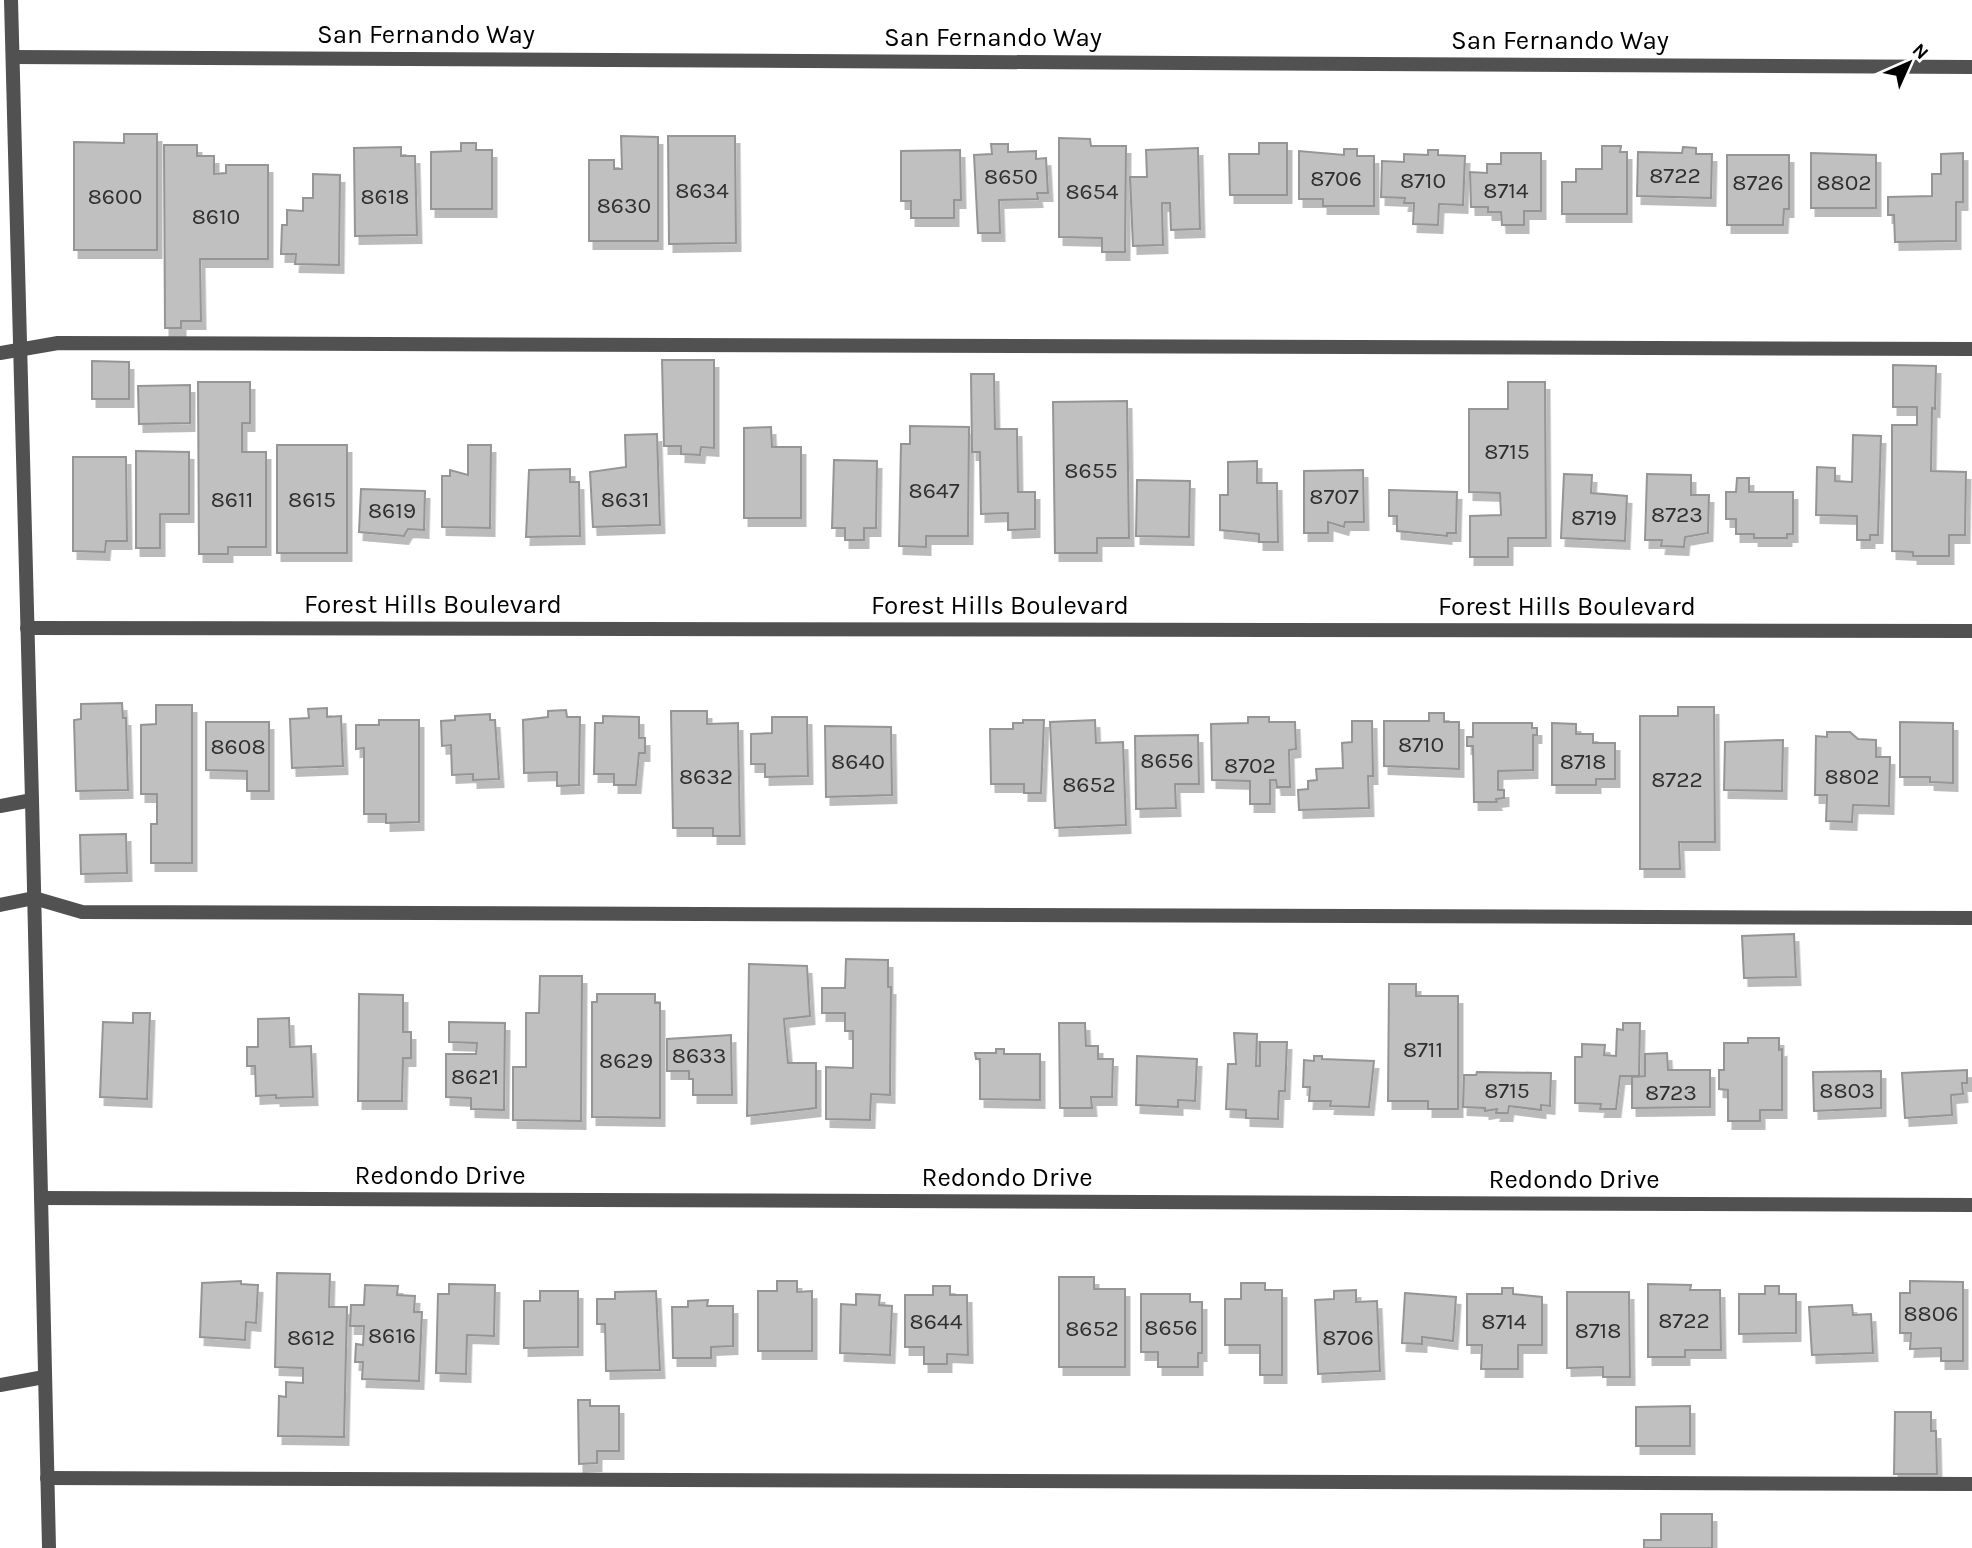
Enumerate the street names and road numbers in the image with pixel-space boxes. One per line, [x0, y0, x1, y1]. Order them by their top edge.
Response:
street label: San Fernando Way [317, 19, 535, 50]
street label: San Fernando Way [884, 22, 1102, 53]
street label: San Fernando Way [1451, 25, 1669, 56]
street label: Forest Hills Boulevard [304, 589, 562, 620]
street label: Forest Hills Boulevard [871, 590, 1129, 621]
street label: Forest Hills Boulevard [1438, 591, 1696, 622]
street label: Redondo Drive [354, 1160, 526, 1191]
street label: Redondo Drive [921, 1162, 1093, 1193]
street label: Redondo Drive [1488, 1164, 1660, 1195]

